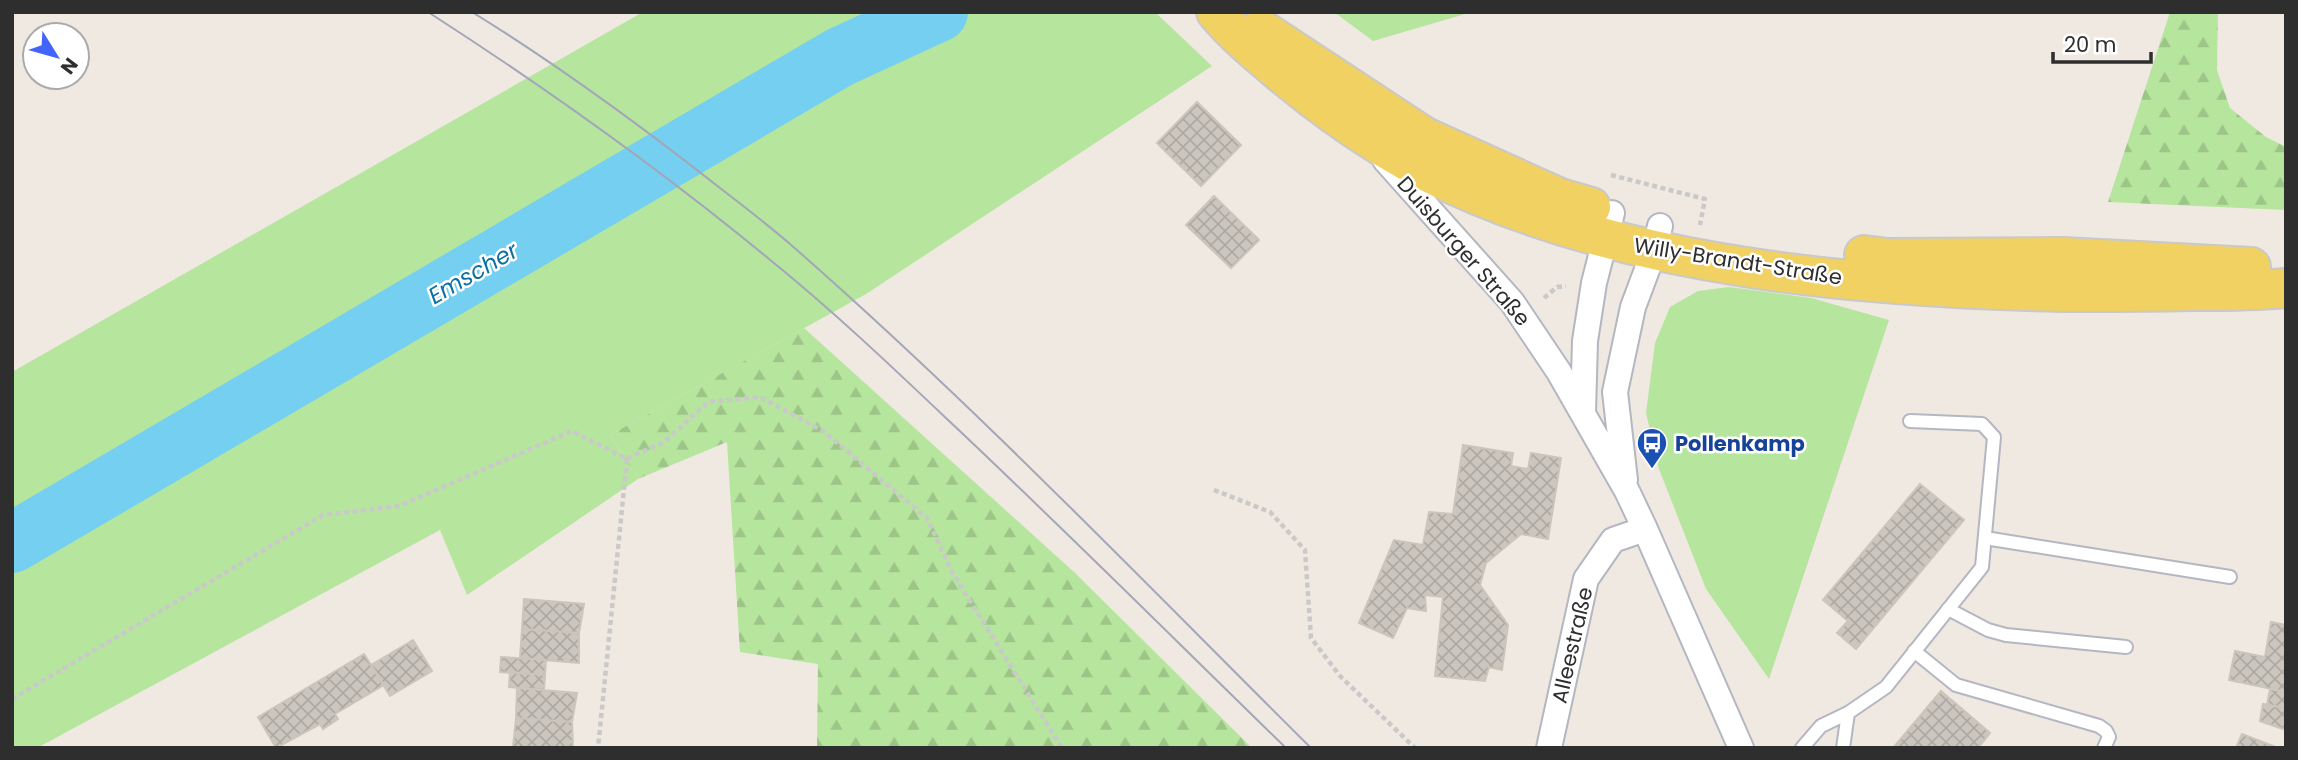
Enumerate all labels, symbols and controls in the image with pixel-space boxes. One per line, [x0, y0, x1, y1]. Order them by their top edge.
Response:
north arrow [21, 21, 91, 91]
scale bar [2053, 21, 2151, 65]
text: 20 m [2064, 30, 2117, 59]
text: N [54, 52, 84, 80]
street label: Duisburger Straße [1391, 170, 1537, 332]
street label: Willy-Brandt-Straße [1632, 230, 1844, 292]
water label: Emscher [422, 234, 525, 312]
bus stop icon: Pollenkamp [1635, 426, 1669, 470]
place label: Pollenkamp [1675, 429, 1805, 458]
street label: Alleestraße [1545, 584, 1599, 706]

